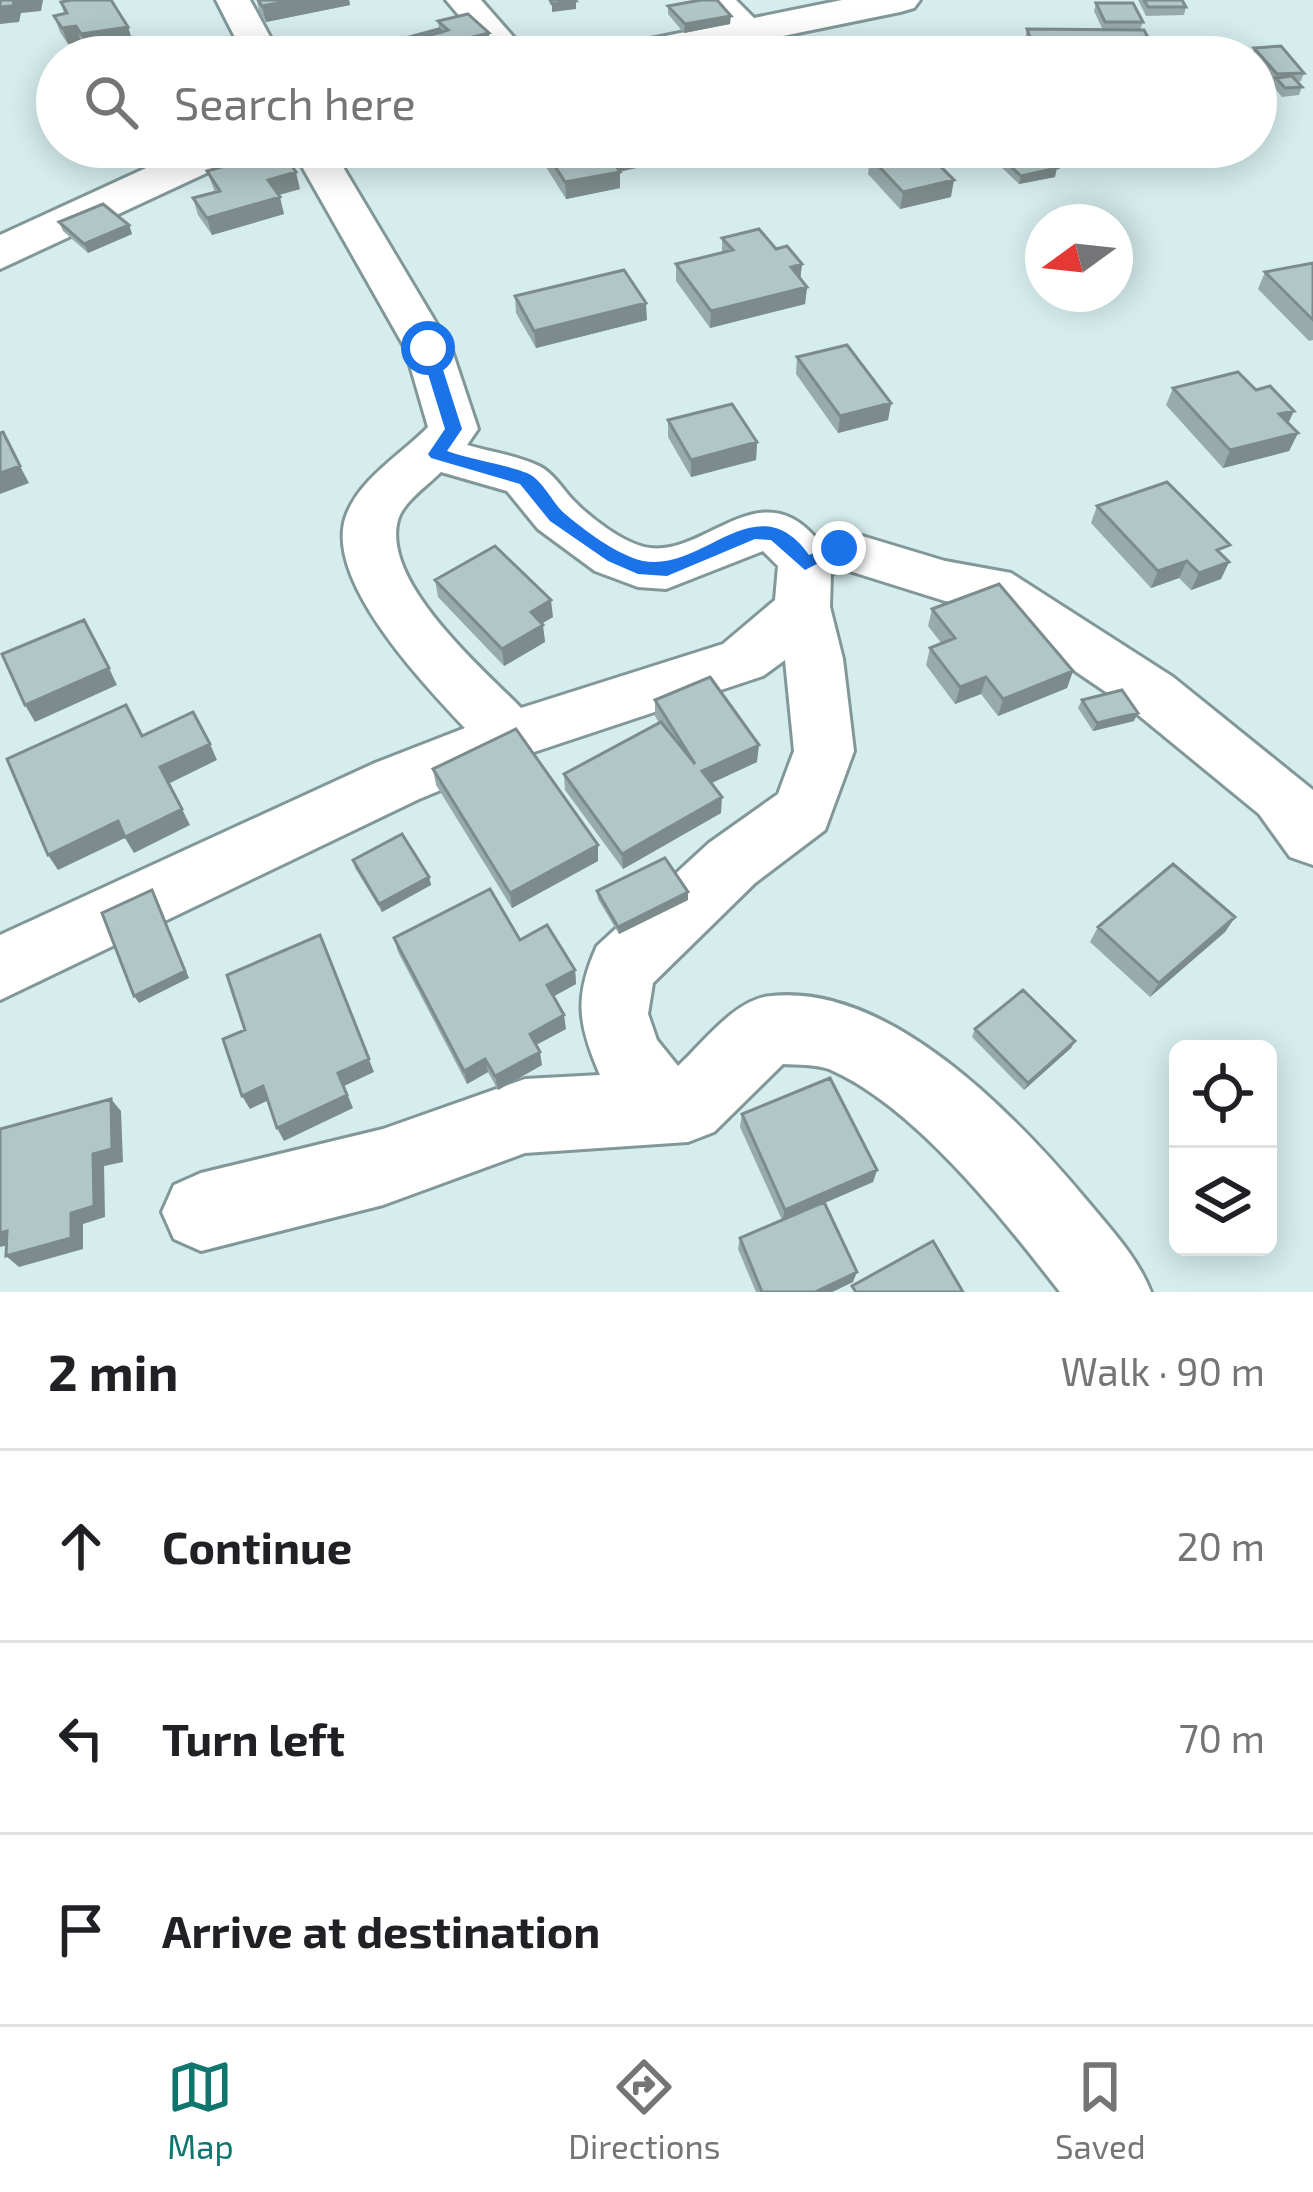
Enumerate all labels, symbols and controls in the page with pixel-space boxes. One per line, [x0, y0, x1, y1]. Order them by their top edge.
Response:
search box [36, 36, 1277, 168]
icon: search [78, 69, 144, 135]
text: Search here [174, 75, 416, 129]
north arrow [1025, 204, 1133, 312]
route start [401, 321, 455, 375]
route end [812, 521, 866, 575]
map controls [1169, 1040, 1277, 1256]
button: locate [1169, 1040, 1277, 1148]
button: layers [1169, 1148, 1277, 1256]
text: 2 min [48, 1340, 178, 1401]
text: Walk · 90 m [1061, 1347, 1265, 1394]
icon: ahead [48, 1513, 114, 1579]
text: Continue [162, 1519, 352, 1573]
text: 20 m [1177, 1522, 1265, 1569]
icon: left [48, 1705, 114, 1771]
text: Turn left [162, 1711, 345, 1765]
text: 70 m [1179, 1714, 1265, 1761]
icon: arrive [48, 1897, 114, 1963]
text: Arrive at destination [162, 1903, 600, 1957]
tab: Map [167, 2054, 234, 2166]
tab: Directions [568, 2054, 720, 2166]
tab: Saved [1055, 2054, 1146, 2166]

